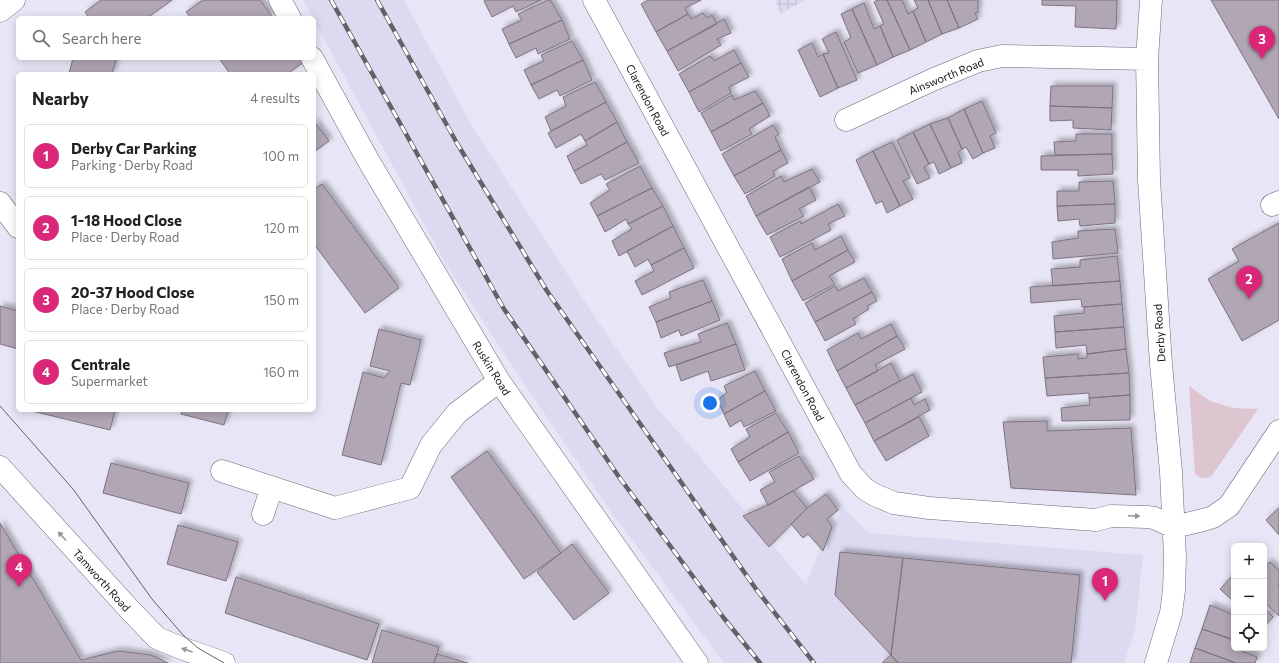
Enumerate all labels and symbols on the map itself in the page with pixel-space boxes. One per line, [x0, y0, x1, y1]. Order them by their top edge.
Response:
pin: 3 [1249, 26, 1275, 59]
street label: Ainsworth Road [907, 55, 985, 97]
street label: Clarendon Road [624, 62, 672, 138]
pin: 2 [1236, 266, 1262, 299]
street label: Derby Road [1150, 304, 1168, 362]
street label: Ruskin Road [470, 339, 514, 397]
street label: Clarendon Road [779, 347, 827, 423]
your location [700, 393, 720, 413]
one-way arrow [1128, 513, 1141, 519]
one-way arrow [58, 531, 67, 540]
street label: Tamworth Road [71, 546, 133, 614]
pin: 4 [6, 554, 32, 587]
pin: 1 [1092, 568, 1118, 601]
one-way arrow [181, 647, 193, 653]

